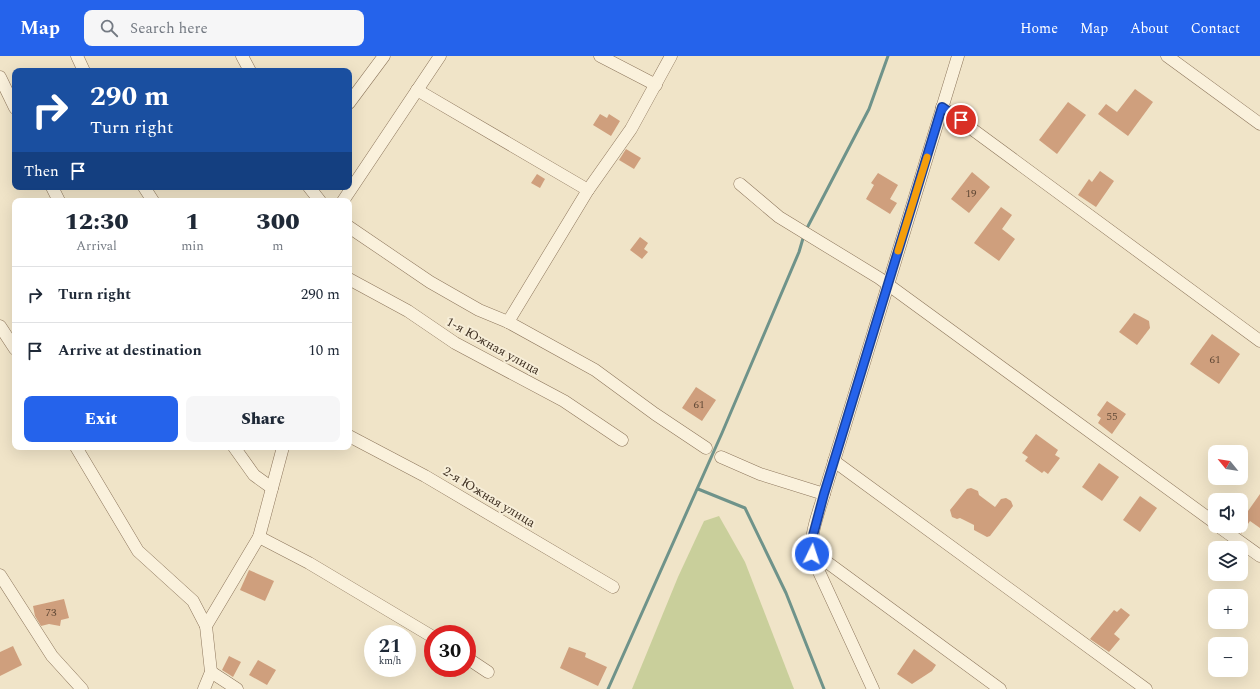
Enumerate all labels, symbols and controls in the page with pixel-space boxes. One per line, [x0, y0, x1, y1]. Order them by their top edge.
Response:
search box [84, 10, 364, 46]
text: Map [20, 14, 60, 43]
icon: search [98, 17, 120, 39]
text: Search here [130, 17, 208, 40]
text: Home [1020, 18, 1058, 39]
text: Map [1080, 18, 1108, 39]
text: About [1130, 18, 1169, 39]
text: Contact [1191, 18, 1240, 39]
text: 290 m [90, 75, 169, 118]
icon: right [24, 84, 76, 136]
pin [944, 103, 978, 137]
icon: arrive [950, 109, 972, 131]
text: Turn right [90, 114, 173, 141]
text: Then [24, 160, 59, 183]
icon: arrive [67, 160, 89, 182]
house number: 19 [966, 185, 977, 202]
text: 12:30 [64, 204, 129, 240]
text: 1 [185, 204, 200, 240]
text: 300 [256, 204, 300, 240]
text: Arrival [76, 236, 117, 256]
text: min [181, 236, 204, 256]
text: m [272, 236, 284, 256]
text: Turn right [58, 283, 131, 306]
text: 290 m [301, 283, 340, 306]
icon: right [24, 284, 46, 306]
street label: 1-я Южная улица [442, 312, 544, 380]
text: Arrive at destination [58, 339, 202, 362]
text: 10 m [308, 339, 340, 362]
icon: arrive [24, 340, 46, 362]
house number: 61 [1210, 351, 1221, 368]
button: Exit [24, 396, 178, 442]
button: Share [186, 396, 340, 442]
house number: 61 [694, 396, 705, 413]
house number: 55 [1107, 408, 1118, 425]
north arrow [1208, 445, 1248, 485]
map controls [1208, 445, 1248, 677]
street label: 2-я Южная улица [439, 461, 540, 533]
button: sound [1208, 493, 1248, 533]
position arrow [791, 533, 833, 575]
button: layers [1208, 541, 1248, 581]
button: + [1208, 589, 1248, 629]
house number: 73 [46, 604, 57, 621]
speed limit sign: 30 [424, 625, 476, 677]
text: 21 [379, 631, 401, 661]
button: − [1208, 637, 1248, 677]
text: km/h [379, 653, 401, 669]

